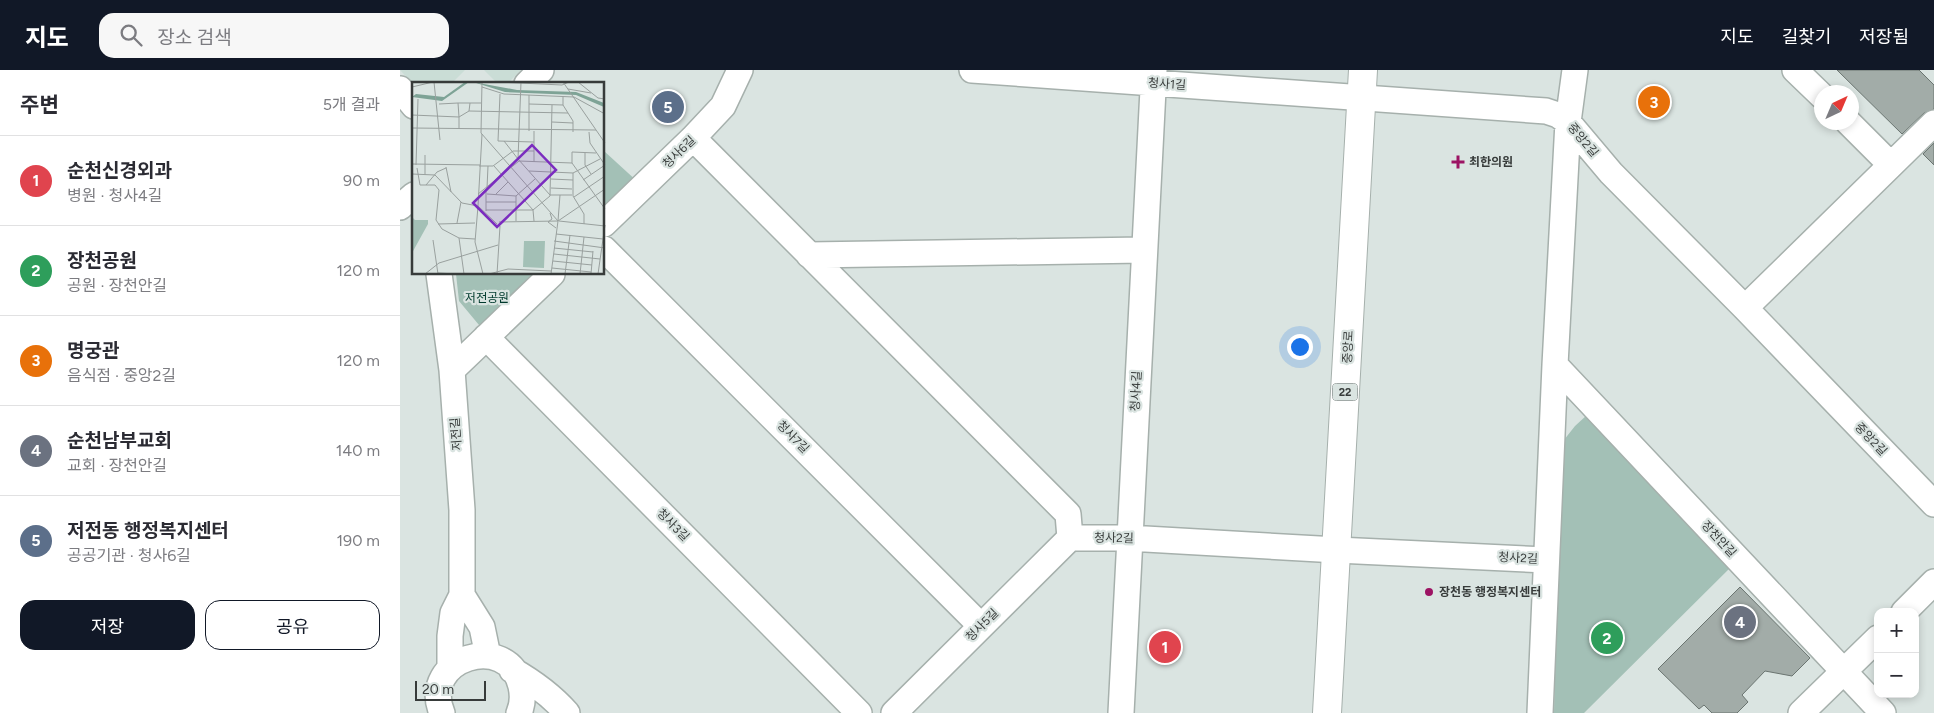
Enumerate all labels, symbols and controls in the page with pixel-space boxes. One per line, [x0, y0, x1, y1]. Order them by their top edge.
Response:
search box [99, 13, 449, 58]
icon: search [117, 21, 145, 49]
text: 지도 [25, 23, 69, 52]
text: 장소 검색 [157, 26, 232, 49]
text: 지도 [1721, 26, 1754, 48]
text: 길찾기 [1782, 26, 1831, 48]
text: 저장됨 [1859, 26, 1909, 48]
street label: 청사1길 [1148, 76, 1186, 92]
inset map [412, 82, 605, 275]
pin: 3 [1638, 83, 1670, 121]
north arrow [1814, 85, 1859, 130]
pin: 5 [652, 88, 684, 126]
text: 주변 [20, 92, 59, 117]
text: 5개 결과 [323, 95, 380, 114]
street label: 중앙2길 [1565, 120, 1601, 160]
street label: 청사6길 [660, 133, 698, 171]
marker: 최한의원 [1451, 155, 1465, 169]
place label: 최한의원 [1469, 155, 1513, 169]
text: 순천신경외과 [67, 159, 172, 182]
text: 1 [33, 171, 39, 190]
text: 90 m [343, 171, 380, 190]
text: 병원 · 청사4길 [67, 186, 163, 205]
text: 장천공원 [67, 249, 137, 272]
text: 2 [31, 261, 41, 280]
text: 120 m [337, 261, 380, 280]
text: 공원 · 장천안길 [67, 276, 167, 295]
park label: 저전공원 [465, 291, 509, 305]
street label: 중앙로 [1340, 330, 1356, 364]
your location [1287, 334, 1313, 360]
text: 명궁관 [67, 339, 119, 362]
text: 3 [32, 351, 40, 370]
text: 120 m [337, 351, 380, 370]
text: 음식점 · 중앙2길 [67, 366, 176, 385]
street label: 청사4길 [1128, 370, 1144, 412]
road number: 22 [1332, 384, 1358, 401]
street label: 저전길 [448, 417, 464, 451]
street label: 청사7길 [774, 418, 812, 456]
street label: 중앙2길 [1852, 420, 1890, 458]
text: 순천남부교회 [67, 429, 172, 452]
text: 4 [31, 441, 41, 460]
text: 140 m [336, 441, 380, 460]
text: 교회 · 장천안길 [67, 456, 167, 475]
street label: 청사3길 [654, 506, 692, 544]
street label: 장천안길 [1699, 518, 1739, 560]
text: 저전동 행정복지센터 [67, 519, 229, 542]
text: 5 [31, 531, 41, 550]
text: 190 m [337, 531, 380, 550]
street label: 청사2길 [1094, 531, 1134, 545]
text: 공공기관 · 청사6길 [67, 546, 191, 565]
street label: 청사2길 [1498, 550, 1538, 566]
place label: 장천동 행정복지센터 [1439, 585, 1541, 599]
marker: 장천동 행정복지센터 [1423, 586, 1435, 598]
button: 저장 [20, 600, 195, 650]
button: 공유 [205, 600, 380, 650]
pin: 4 [1724, 603, 1756, 641]
street label: 청사5길 [963, 606, 1001, 644]
map controls [1874, 608, 1919, 698]
button: + [1874, 608, 1919, 653]
pin: 2 [1591, 619, 1623, 657]
pin: 1 [1149, 628, 1181, 666]
button: − [1874, 653, 1919, 698]
scale bar [415, 678, 486, 701]
text: 20 m [422, 681, 454, 698]

